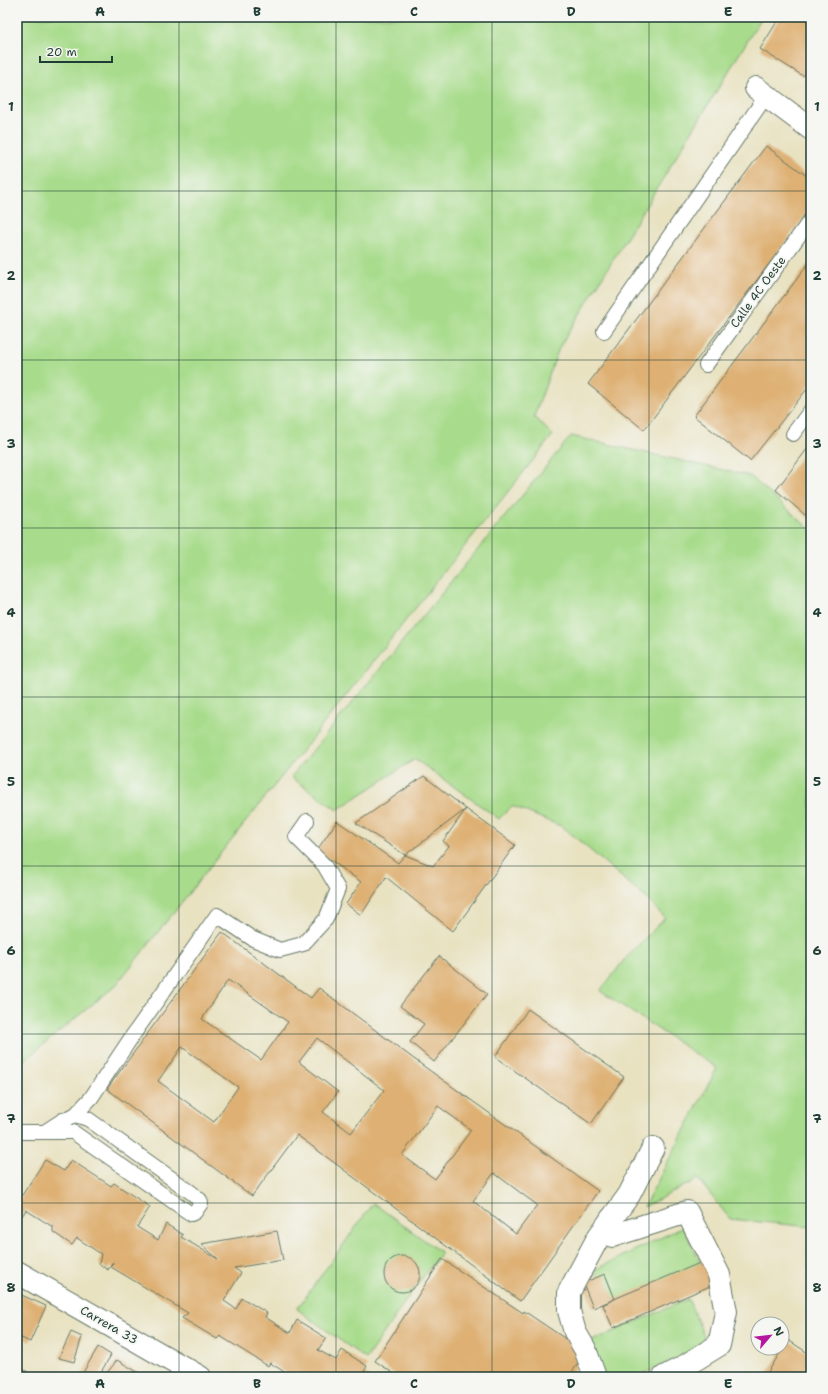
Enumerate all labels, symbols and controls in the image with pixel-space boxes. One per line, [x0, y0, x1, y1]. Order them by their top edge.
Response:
text: A [95, 3, 105, 20]
text: B [253, 3, 261, 20]
text: C [410, 3, 418, 20]
text: D [566, 3, 576, 20]
text: E [724, 3, 733, 20]
scale bar [40, 38, 112, 64]
text: 20 m [46, 44, 77, 60]
text: 1 [8, 98, 14, 115]
text: 1 [814, 98, 820, 115]
street label: Calle 4C Oeste [727, 253, 790, 331]
text: 2 [6, 267, 16, 284]
text: 2 [812, 267, 822, 284]
text: 3 [6, 435, 16, 452]
text: 3 [812, 435, 822, 452]
text: 4 [6, 604, 16, 621]
text: 4 [812, 604, 822, 621]
text: 5 [7, 773, 15, 790]
text: 5 [813, 773, 821, 790]
text: 6 [6, 942, 16, 959]
text: 6 [812, 942, 822, 959]
text: 7 [6, 1110, 16, 1127]
text: 7 [812, 1110, 822, 1127]
text: 8 [6, 1279, 16, 1296]
text: 8 [812, 1279, 822, 1296]
street label: Carrera 33 [77, 1302, 141, 1348]
north arrow [750, 1316, 790, 1356]
text: N [770, 1324, 787, 1339]
text: A [95, 1375, 105, 1392]
text: B [253, 1375, 261, 1392]
text: C [410, 1375, 418, 1392]
text: D [566, 1375, 576, 1392]
text: E [724, 1375, 733, 1392]

